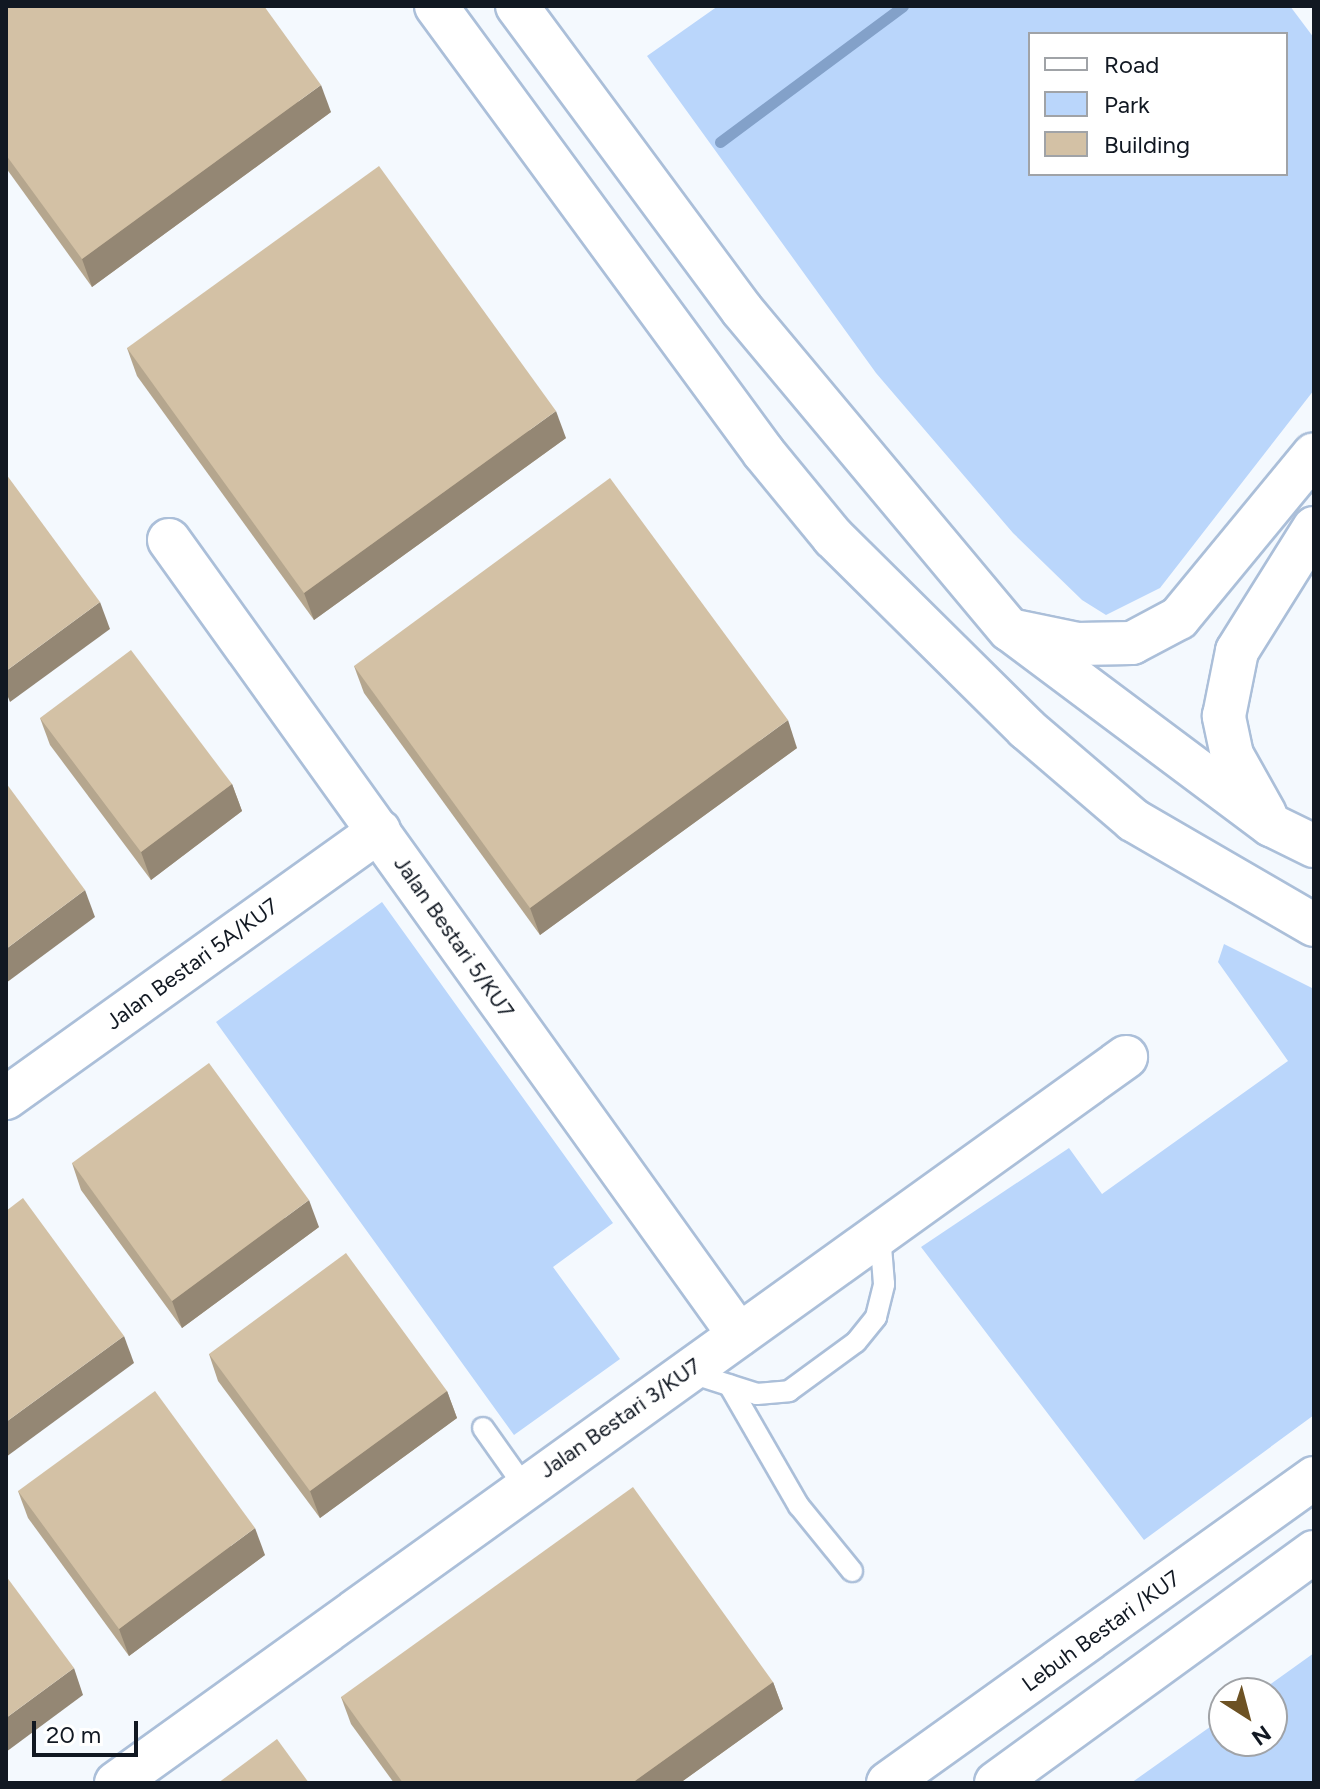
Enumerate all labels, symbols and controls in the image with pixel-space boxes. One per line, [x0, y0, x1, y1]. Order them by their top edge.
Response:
legend [1028, 32, 1288, 176]
text: Road [1104, 50, 1159, 79]
text: Park [1104, 90, 1150, 119]
text: Building [1104, 130, 1190, 159]
street label: Jalan Bestari 5/KU7 [388, 851, 520, 1023]
street label: Jalan Bestari 5A/KU7 [101, 893, 283, 1035]
street label: Jalan Bestari 3/KU7 [534, 1352, 706, 1484]
street label: Lebuh Bestari /KU7 [1017, 1565, 1185, 1697]
north arrow [1208, 1677, 1288, 1757]
scale bar [36, 1705, 142, 1755]
text: N [1246, 1719, 1276, 1751]
text: 20 m [46, 1720, 101, 1749]

